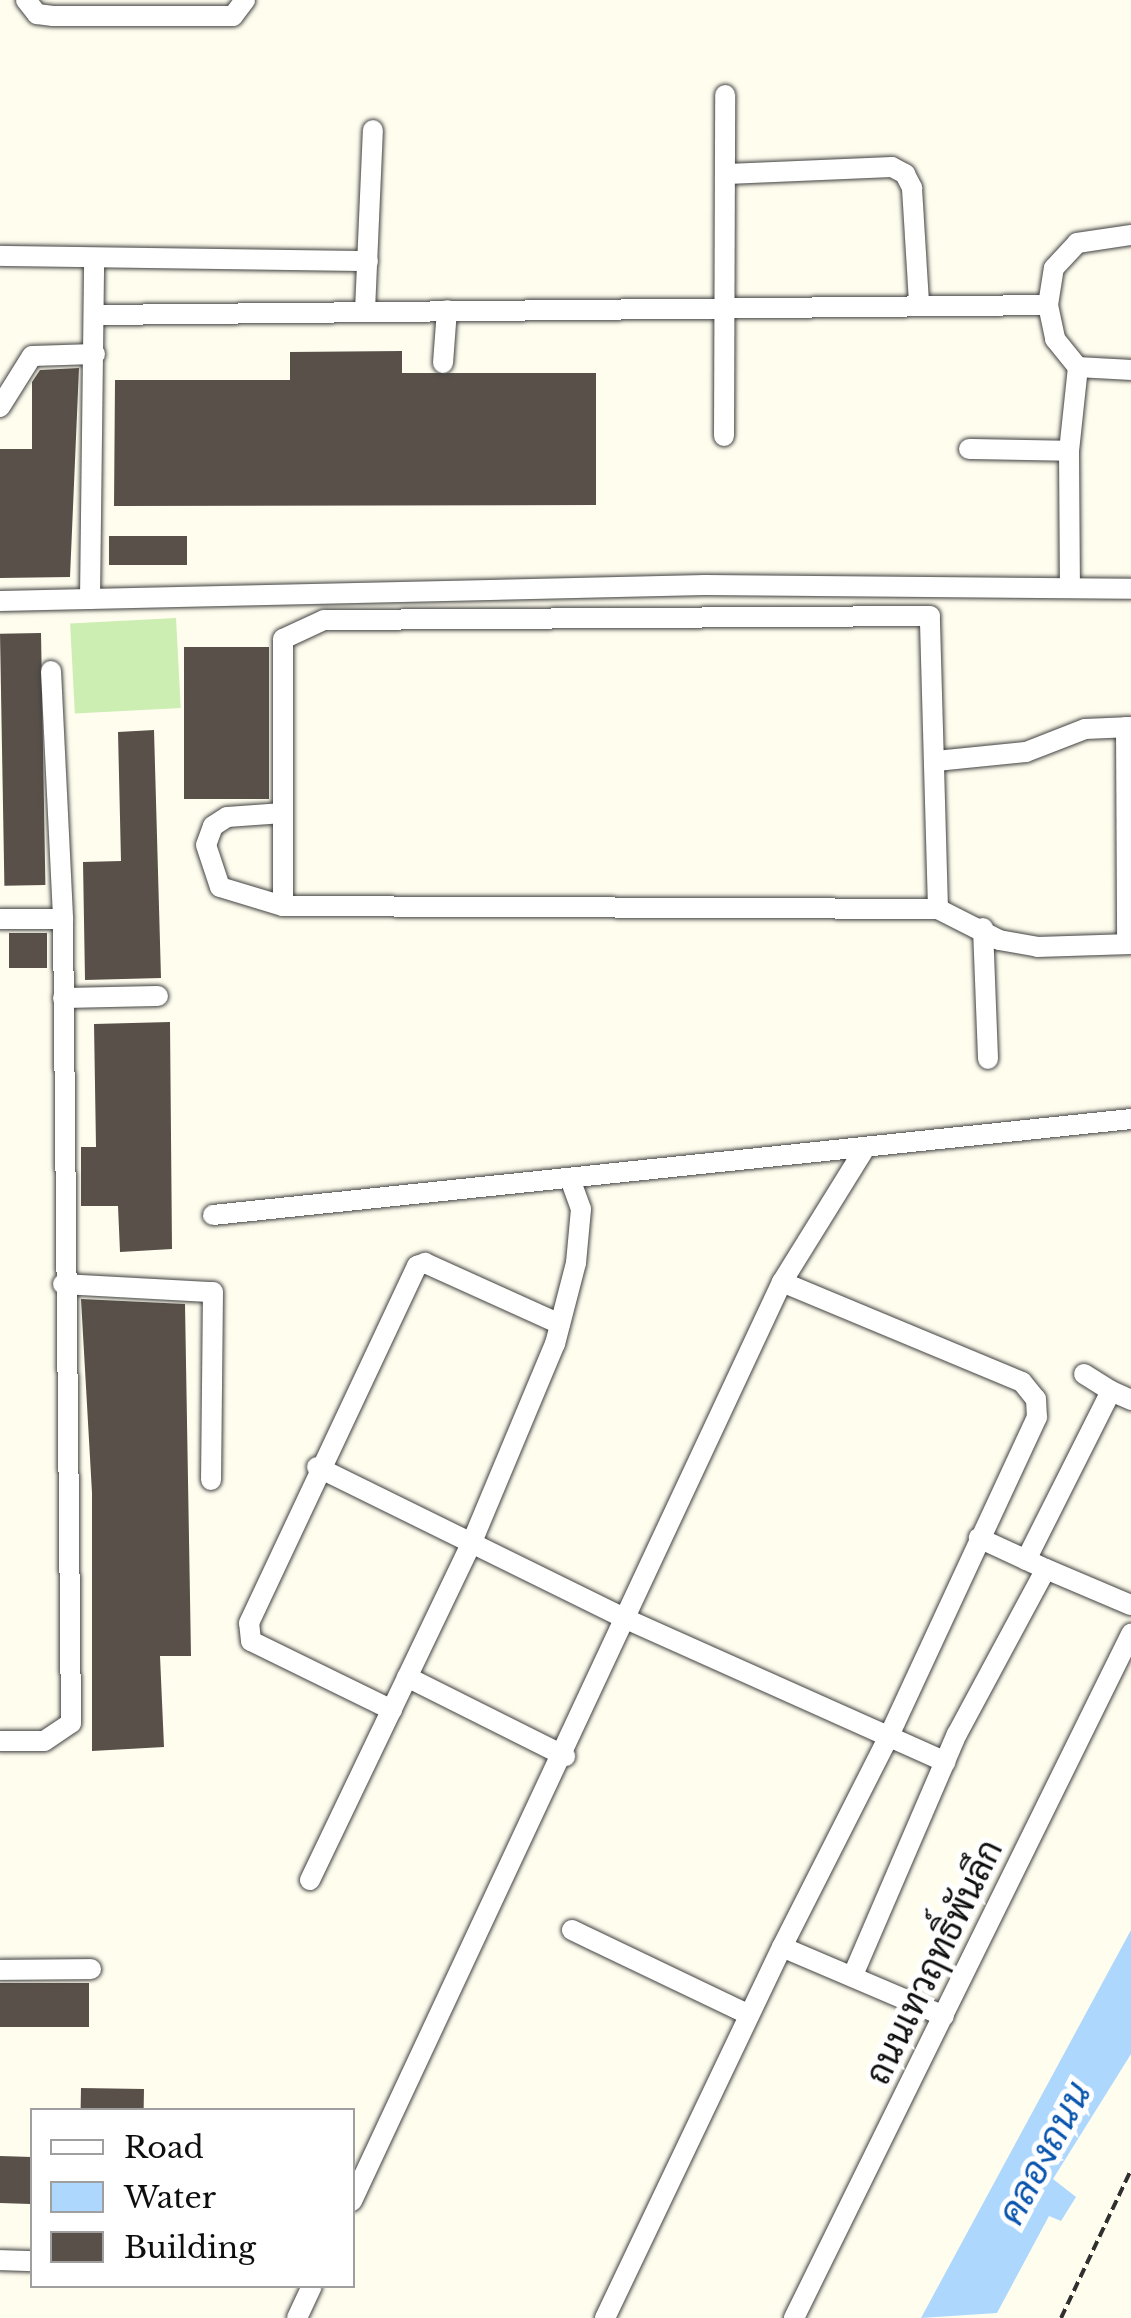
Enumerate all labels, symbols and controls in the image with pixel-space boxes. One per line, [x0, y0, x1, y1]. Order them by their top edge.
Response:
street label: ถนนเทวฤทธิ์พันลึก [857, 1833, 1011, 2091]
water label: คลองถนน [987, 2074, 1101, 2232]
legend [30, 2108, 355, 2288]
text: Road [124, 2129, 204, 2166]
text: Water [124, 2179, 216, 2216]
text: Building [124, 2229, 256, 2266]

